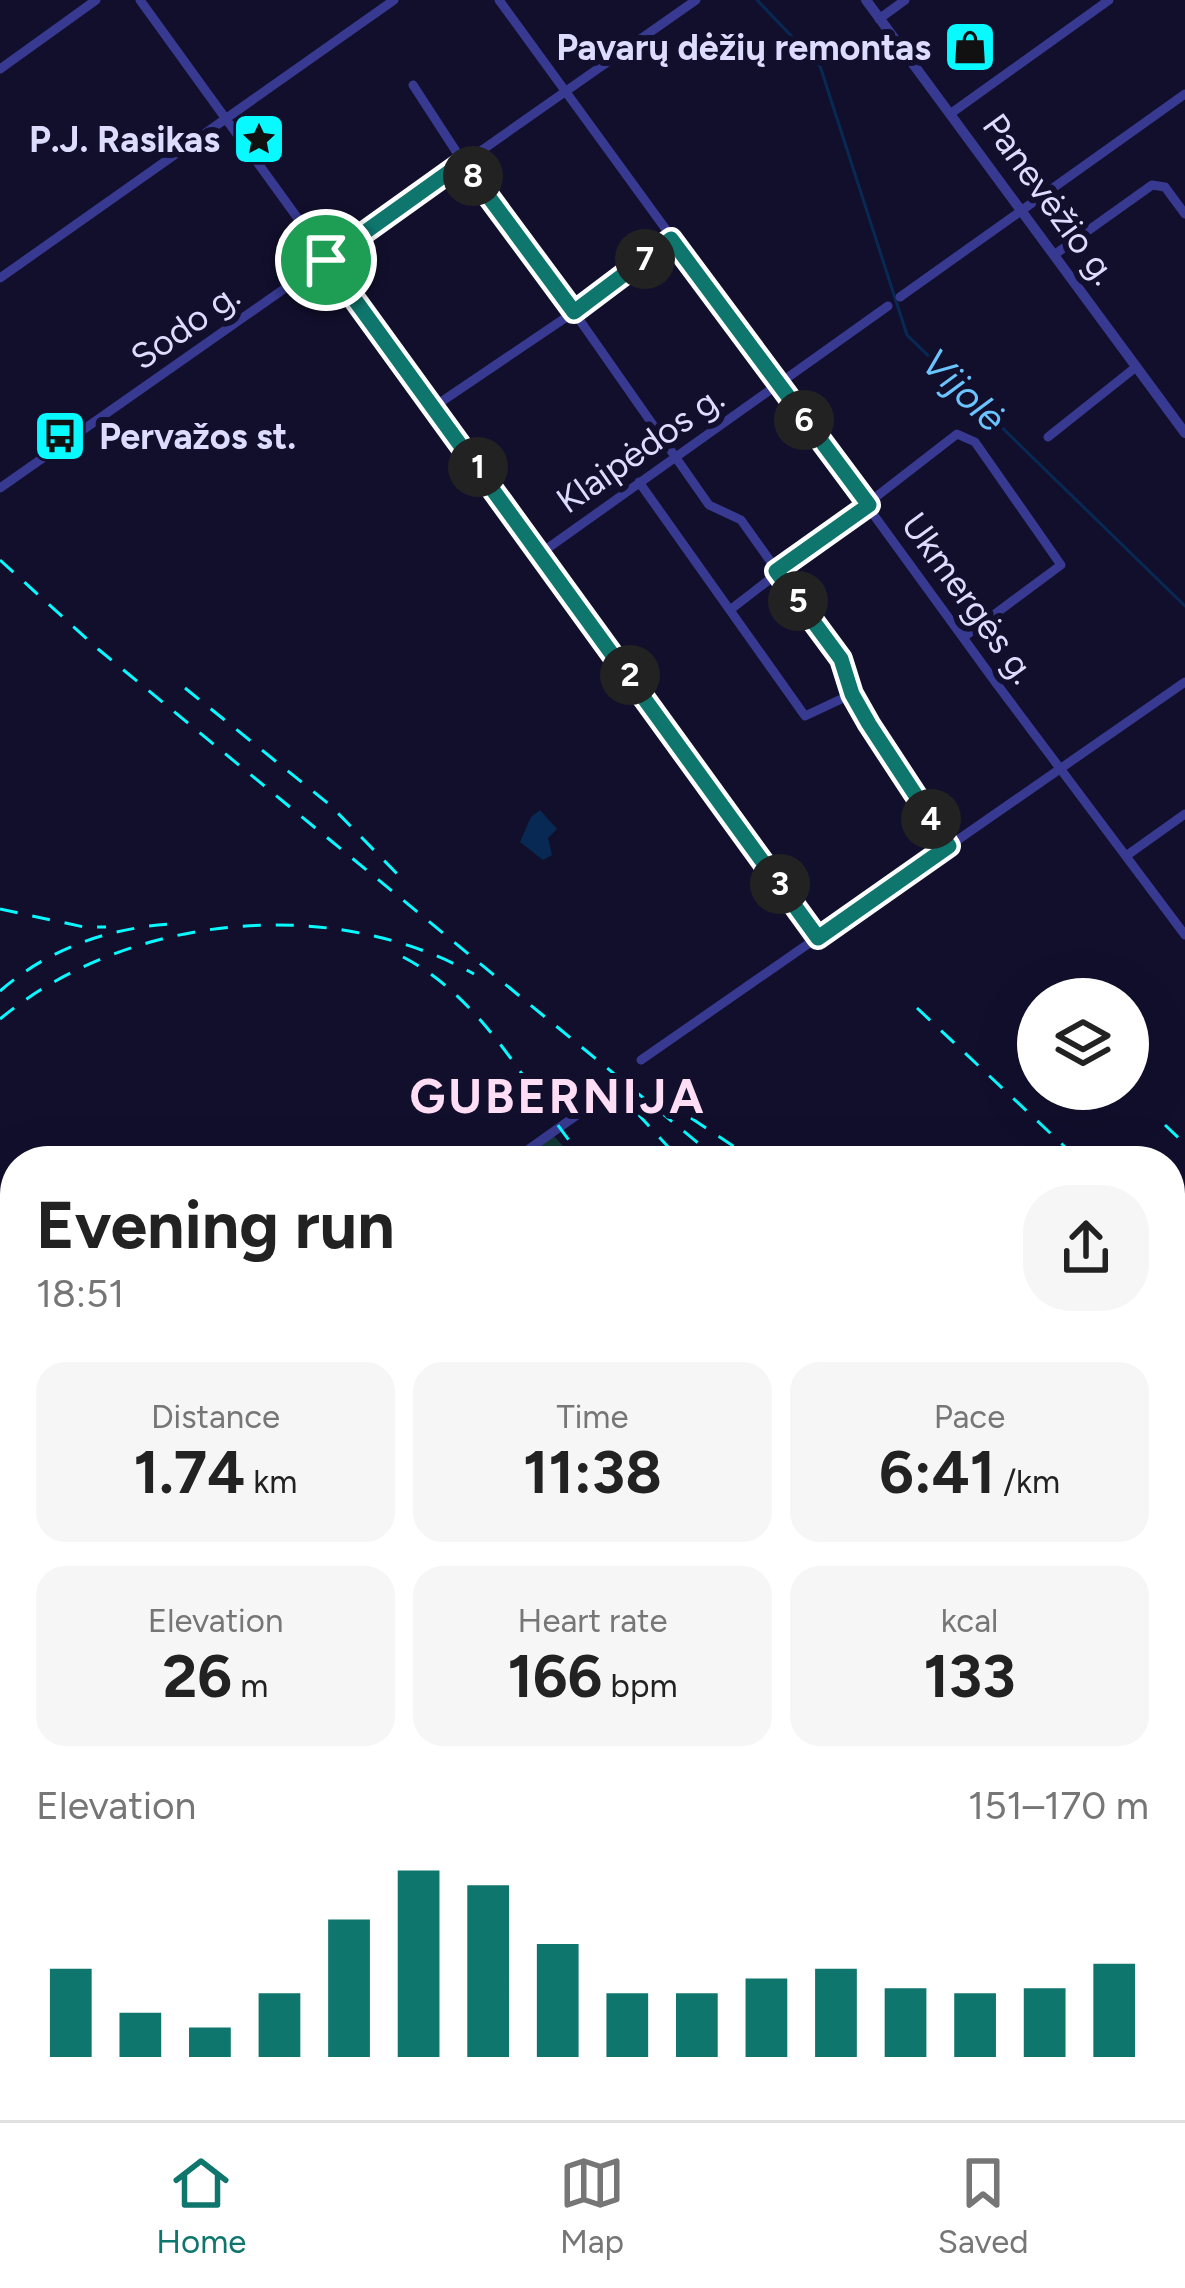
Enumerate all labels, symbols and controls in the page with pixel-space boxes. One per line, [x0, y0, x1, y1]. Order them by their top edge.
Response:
shop icon: Pavarų dėžių remontas [942, 19, 998, 75]
place label: Pavarų dėžių remontas [556, 26, 931, 69]
street label: Panevėžio g. [974, 105, 1126, 293]
place icon: P.J. Rasikas [231, 111, 287, 167]
place label: P.J. Rasikas [29, 118, 220, 161]
pin: 8 [443, 146, 503, 206]
text: 8 [463, 156, 483, 195]
pin [275, 209, 377, 311]
icon: arrive [293, 227, 359, 293]
pin: 7 [615, 229, 675, 289]
text: 7 [636, 239, 654, 278]
street label: Sodo g. [123, 273, 247, 379]
water label: Vijolė [912, 339, 1016, 441]
street label: Klaipėdos g. [548, 376, 732, 522]
pin: 6 [774, 390, 834, 450]
text: 6 [794, 400, 814, 439]
bus stop icon: Pervažos st. [32, 408, 88, 464]
place label: Pervažos st. [99, 415, 296, 458]
pin: 1 [448, 437, 508, 497]
text: 1 [471, 447, 485, 486]
street label: Ukmergės g. [893, 504, 1045, 692]
pin: 5 [768, 571, 828, 631]
text: 5 [788, 581, 808, 620]
pin: 2 [600, 645, 660, 705]
text: 2 [620, 655, 640, 694]
pin: 4 [901, 789, 961, 849]
text: 4 [921, 799, 941, 838]
pin: 3 [750, 854, 810, 914]
text: 3 [771, 864, 789, 903]
map controls [1017, 978, 1149, 1110]
button: layers [1017, 978, 1149, 1110]
district label: GUBERNIJA [410, 1067, 706, 1125]
text: Evening run [36, 1185, 395, 1265]
button: share [1023, 1185, 1149, 1311]
text: 18:51 [36, 1270, 124, 1317]
text: Distance [151, 1397, 280, 1436]
text: Time [557, 1397, 628, 1436]
text: Pace [934, 1397, 1005, 1436]
text: 1.74 [134, 1436, 245, 1508]
text: 11:38 [523, 1436, 662, 1508]
text: 6:41 [879, 1436, 995, 1508]
text: km [245, 1462, 297, 1501]
text: /km [995, 1462, 1060, 1501]
text: Elevation [148, 1601, 283, 1640]
text: Heart rate [518, 1601, 667, 1640]
text: kcal [941, 1601, 998, 1640]
text: 26 [163, 1640, 232, 1712]
text: 166 [508, 1640, 602, 1712]
text: 133 [923, 1640, 1016, 1712]
text: m [232, 1666, 268, 1705]
text: bpm [602, 1666, 678, 1705]
text: Elevation [36, 1782, 196, 1829]
text: 151–170 m [968, 1782, 1149, 1829]
tab: Home [156, 2150, 246, 2261]
tab: Map [559, 2150, 625, 2261]
tab: Saved [938, 2150, 1029, 2261]

